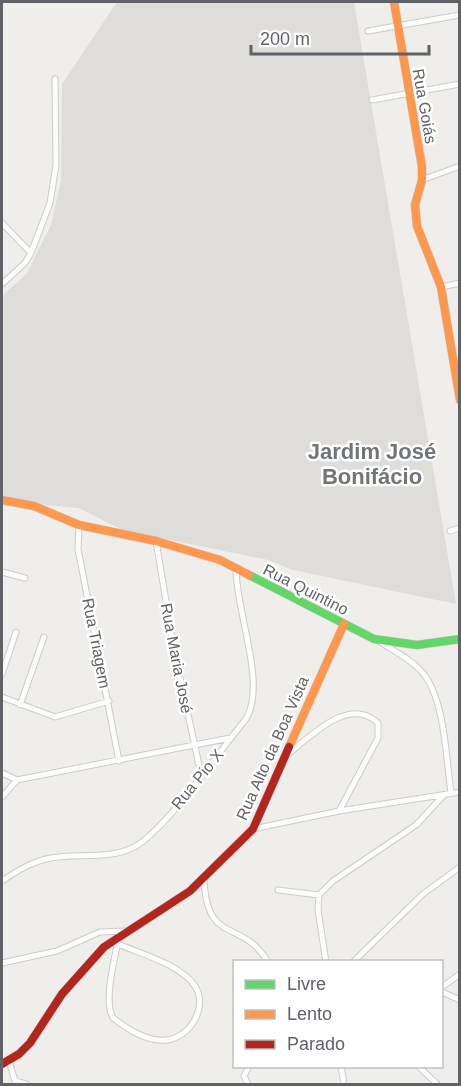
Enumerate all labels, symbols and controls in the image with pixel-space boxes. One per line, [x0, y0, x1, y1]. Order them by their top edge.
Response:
scale bar [251, 18, 430, 56]
text: 200 m [260, 29, 310, 49]
street label: Rua Goiás [410, 67, 439, 145]
district label: Jardim José Bonifácio [308, 439, 436, 489]
street label: Rua Quintino [260, 561, 351, 618]
street label: Rua Triagem [79, 597, 114, 690]
street label: Rua Maria José [157, 601, 196, 715]
street label: Rua Alto da Boa Vista [233, 674, 312, 823]
street label: Rua Pio X [168, 746, 227, 813]
legend [233, 960, 443, 1068]
text: Livre [287, 974, 326, 994]
text: Lento [287, 1004, 332, 1024]
text: Parado [287, 1034, 345, 1054]

